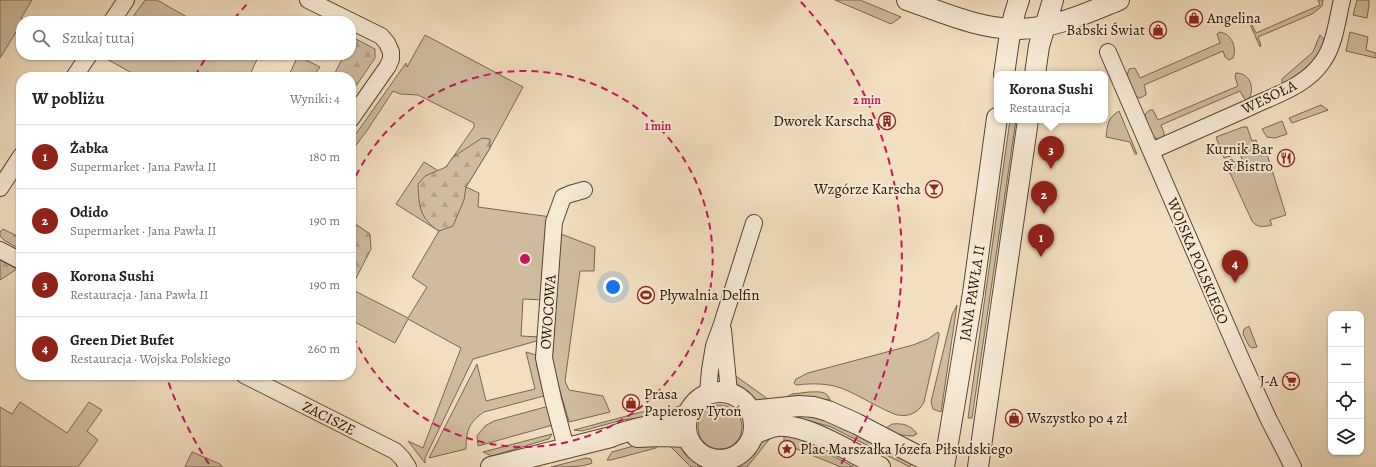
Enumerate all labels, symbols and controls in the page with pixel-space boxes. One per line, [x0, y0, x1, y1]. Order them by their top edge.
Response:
shop icon: Angelina [1184, 8, 1204, 28]
place label: Angelina [1206, 8, 1261, 28]
search box [16, 16, 356, 60]
place label: Babski Świat [1066, 20, 1145, 40]
shop icon: Babski Świat [1148, 20, 1168, 40]
icon: search [30, 27, 52, 49]
text: Szukaj tutaj [62, 28, 135, 48]
popup [994, 71, 1108, 123]
street label: WESOŁA [1237, 75, 1300, 119]
text: Korona Sushi [1009, 79, 1093, 99]
text: W pobliżu [32, 87, 104, 110]
text: Wyniki: 4 [290, 90, 340, 107]
text: 2 min [853, 92, 881, 108]
text: Restauracja [1009, 99, 1071, 116]
place label: Dworek Karscha [773, 111, 874, 131]
building icon: Dworek Karscha [877, 111, 897, 131]
text: 1 min [645, 118, 672, 134]
pin: 3 [1038, 136, 1064, 169]
text: Żabka [70, 138, 108, 158]
place label: Kurnik Bar & Bistro [1205, 139, 1273, 176]
text: 1 [43, 148, 47, 165]
text: 180 m [309, 148, 340, 165]
restaurant icon: Kurnik Bar & Bistro [1276, 148, 1296, 168]
text: Supermarket · Jana Pawła II [70, 158, 217, 175]
place label: Wzgórze Karscha [813, 179, 921, 199]
bar icon: Wzgórze Karscha [924, 179, 944, 199]
pin: 2 [1031, 181, 1057, 214]
street label: WOJSKA POLSKIEGO [1162, 194, 1234, 327]
text: Odido [70, 202, 108, 222]
text: 2 [42, 212, 48, 229]
text: 190 m [309, 212, 340, 229]
text: Supermarket · Jana Pawła II [70, 222, 217, 239]
pin: 1 [1028, 224, 1054, 257]
street label: JANA PAWŁA II [955, 243, 989, 343]
pin: 4 [1222, 250, 1248, 283]
centre of rings [518, 252, 532, 266]
text: Korona Sushi [70, 266, 154, 286]
street label: OWOCOWA [535, 274, 561, 350]
text: 3 [42, 276, 48, 293]
text: 190 m [309, 276, 340, 293]
your location [603, 277, 623, 297]
sports icon: Pływalnia Delfin [636, 285, 656, 305]
place label: Pływalnia Delfin [659, 285, 759, 305]
text: Restauracja · Jana Pawła II [70, 286, 209, 303]
map controls [1328, 311, 1364, 455]
button: + [1328, 311, 1364, 347]
text: Green Diet Bufet [70, 330, 174, 350]
text: 4 [42, 340, 48, 357]
text: 260 m [307, 340, 340, 357]
button: − [1328, 347, 1364, 383]
text: Restauracja · Wojska Polskiego [70, 350, 231, 367]
place label: J-A [1260, 371, 1278, 391]
supermarket icon: J-A [1281, 371, 1301, 391]
button: locate [1328, 383, 1364, 419]
place label: Prasa Papierosy Tytoń [644, 384, 742, 421]
shop icon: Prasa Papierosy Tytoń [621, 393, 641, 413]
street label: ZACISZE [299, 396, 359, 440]
shop icon: Wszystko po 4 zł [1004, 408, 1024, 428]
place label: Wszystko po 4 zł [1026, 408, 1127, 428]
button: layers [1328, 419, 1364, 455]
place icon: Plac Marszałka Józefa Piłsudskiego [777, 439, 797, 459]
place label: Plac Marszałka Józefa Piłsudskiego [800, 439, 1013, 459]

